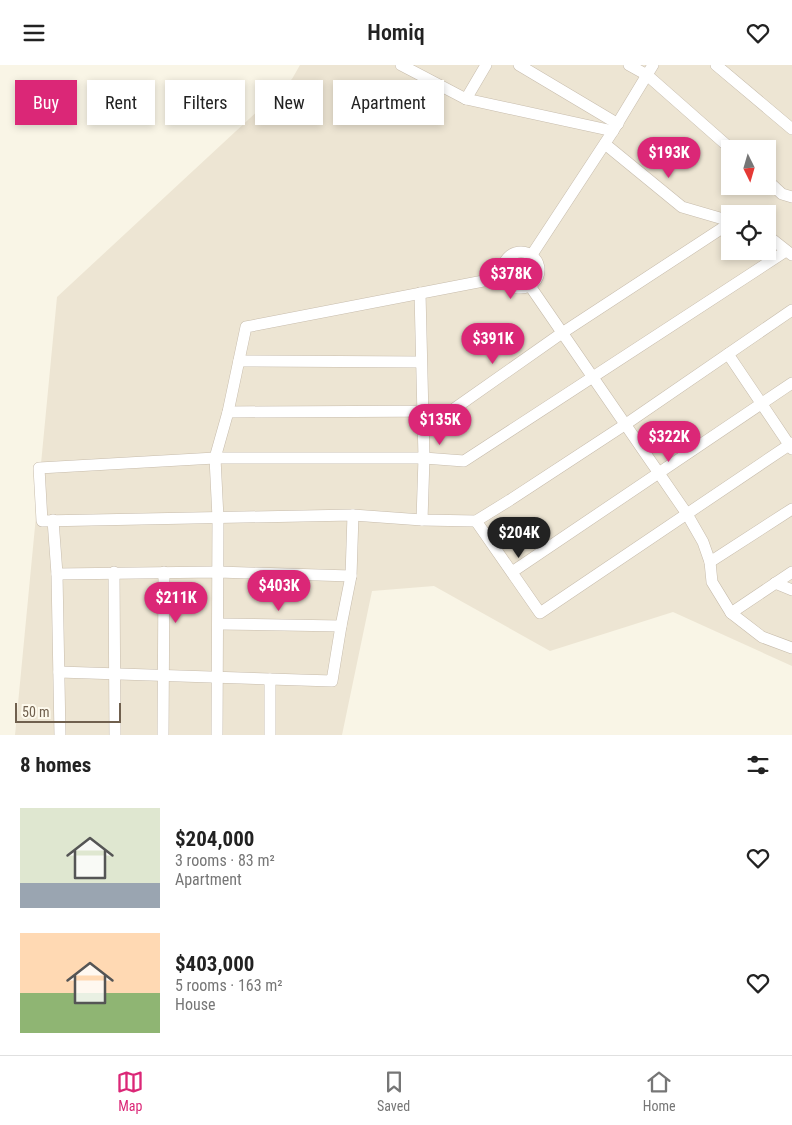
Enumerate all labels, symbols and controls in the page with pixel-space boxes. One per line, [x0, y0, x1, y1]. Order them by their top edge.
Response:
icon: menu [20, 19, 48, 47]
icon: heart [744, 19, 772, 47]
text: Homiq [367, 20, 425, 45]
chip: Buy [15, 80, 77, 125]
chip: Rent [87, 80, 155, 125]
chip: Filters [165, 80, 245, 125]
chip: New [255, 80, 323, 125]
chip: Apartment [333, 80, 444, 125]
pin: $193K [634, 137, 704, 179]
north arrow [721, 140, 776, 195]
map controls [721, 140, 776, 260]
text: $193K [648, 143, 690, 162]
button: locate [721, 205, 776, 260]
pin: $378K [476, 257, 546, 300]
text: $378K [490, 264, 532, 283]
pin: $391K [458, 323, 528, 365]
text: $391K [472, 329, 514, 348]
pin: $135K [405, 403, 475, 446]
text: $135K [419, 410, 461, 429]
pin: $322K [634, 421, 704, 463]
text: $322K [648, 427, 690, 446]
pin: $204K [484, 517, 554, 559]
text: $204K [498, 523, 540, 542]
pin: $403K [244, 569, 314, 612]
text: $403K [258, 576, 300, 595]
pin: $211K [141, 581, 211, 624]
text: $211K [155, 588, 197, 607]
scale bar [15, 700, 121, 723]
text: 50 m [22, 704, 50, 720]
icon: filters [744, 751, 772, 779]
text: 8 homes [20, 753, 91, 777]
text: $204,000 [175, 827, 254, 851]
icon: home [60, 828, 120, 888]
icon: heart [744, 844, 772, 872]
text: 3 rooms · 83 m² [175, 851, 275, 870]
text: Apartment [175, 870, 242, 889]
text: $403,000 [175, 952, 254, 976]
icon: home [60, 953, 120, 1013]
icon: heart [744, 969, 772, 997]
text: 5 rooms · 163 m² [175, 976, 283, 995]
text: House [175, 995, 215, 1014]
tab: Map [116, 1068, 144, 1114]
tab: Saved [377, 1068, 410, 1114]
tab: Home [643, 1068, 676, 1114]

